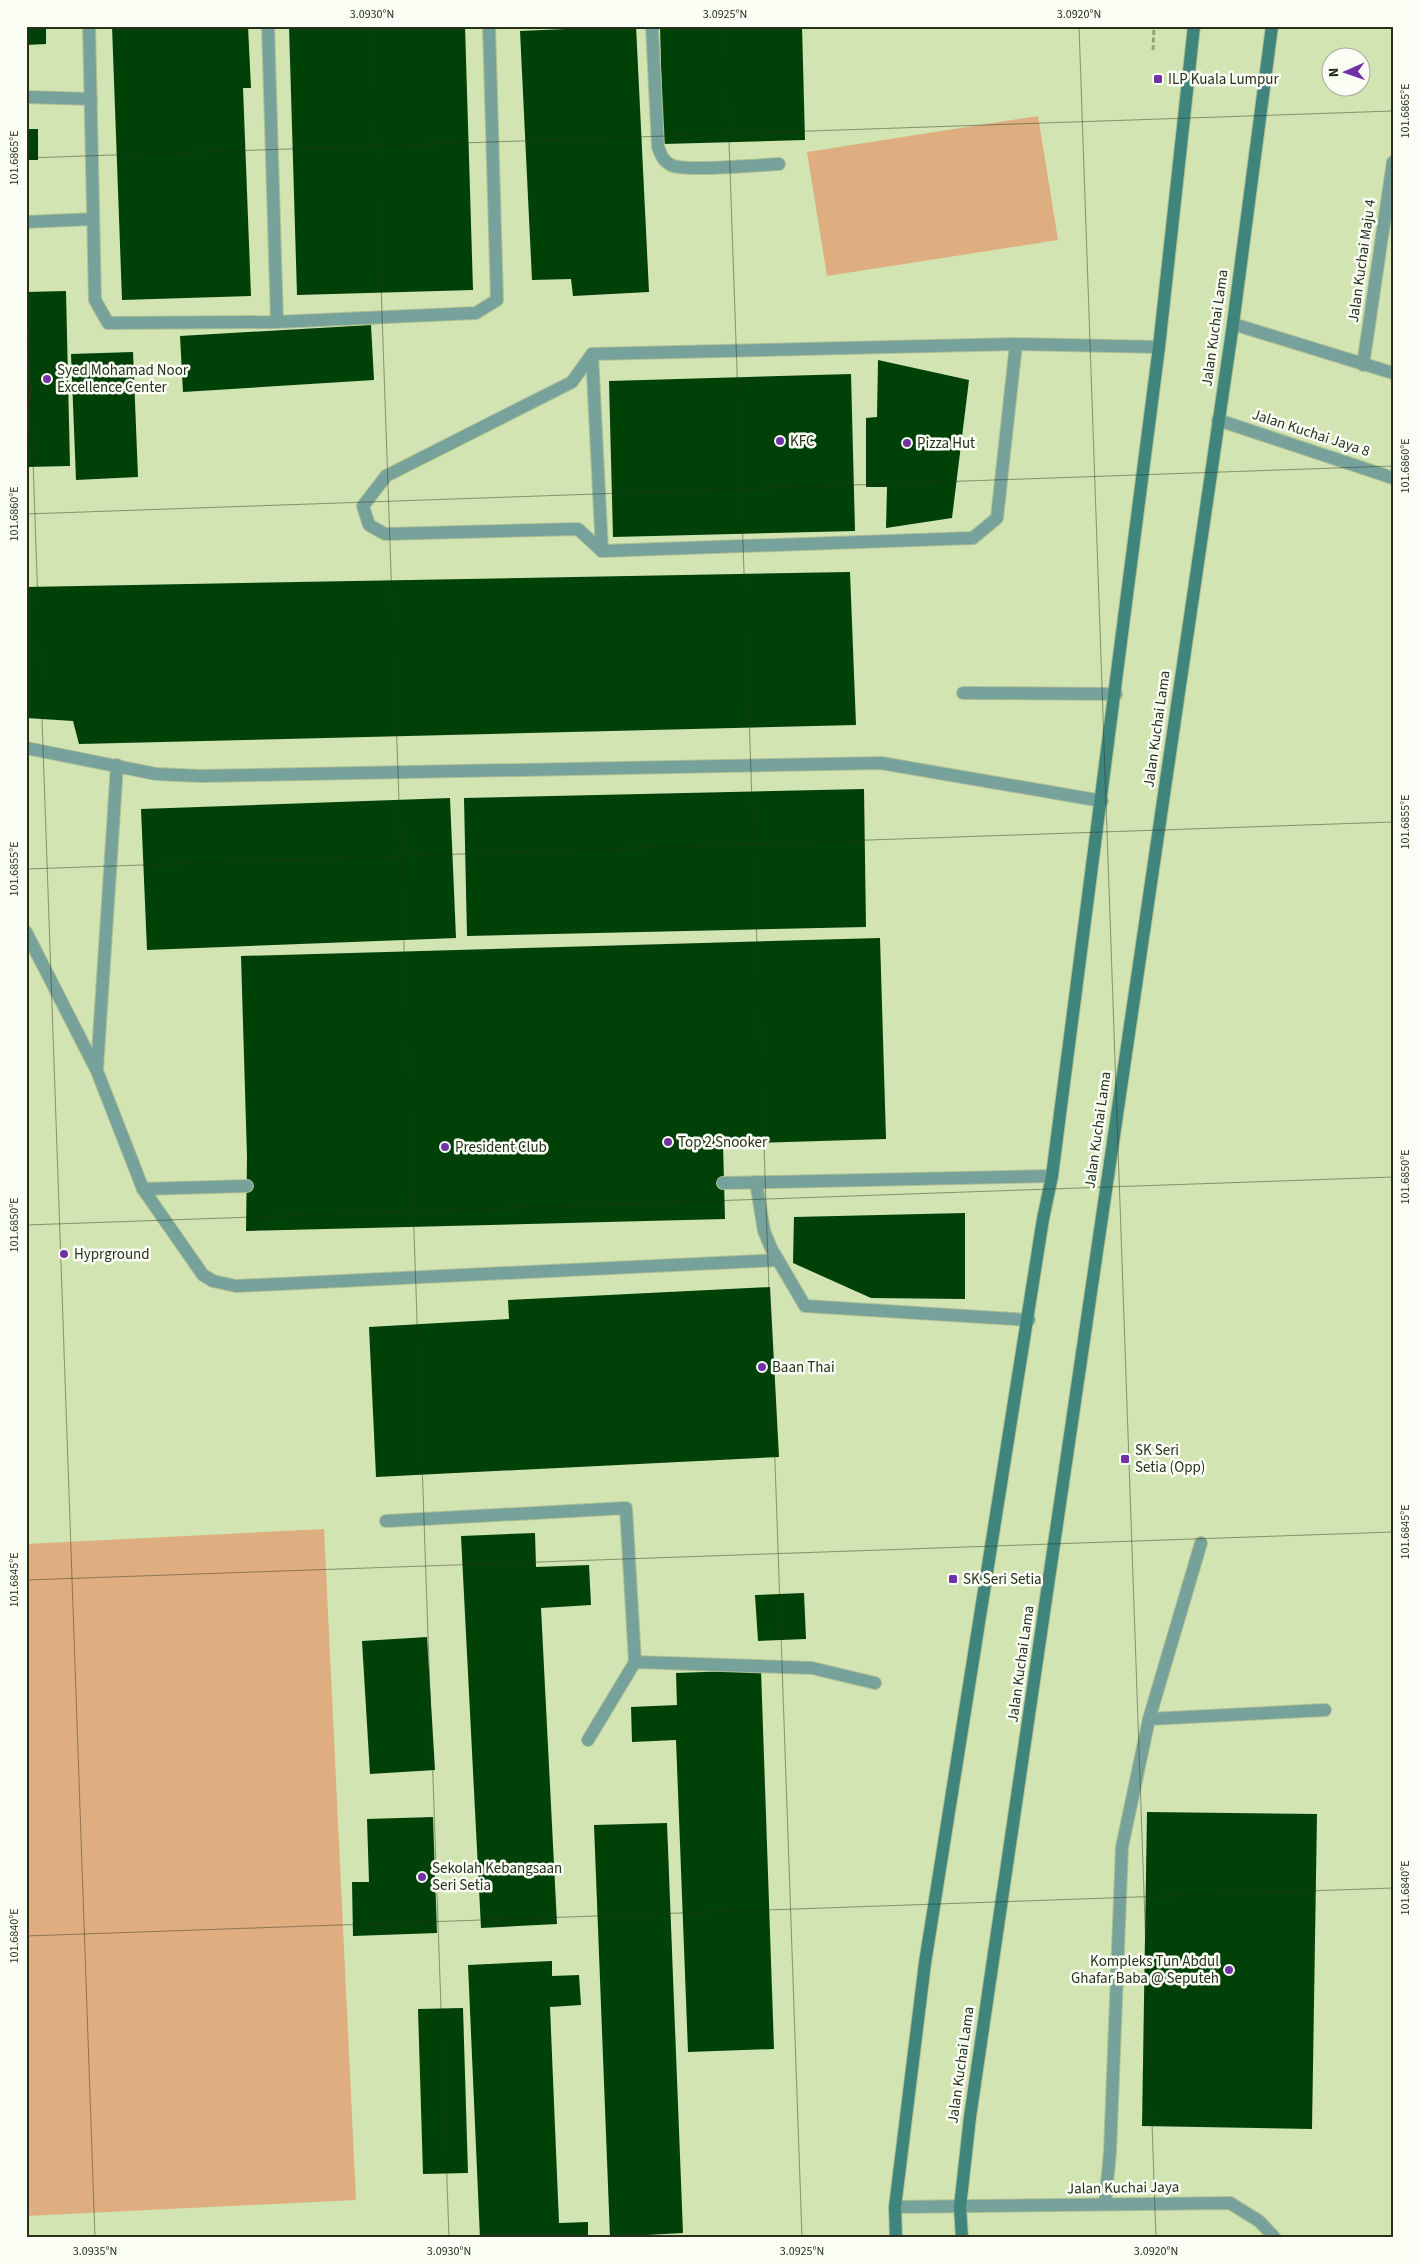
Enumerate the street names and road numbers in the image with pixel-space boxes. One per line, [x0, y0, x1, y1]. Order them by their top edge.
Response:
street label: Jalan Kuchai Maju 4 [1343, 198, 1381, 324]
street label: Jalan Kuchai Lama [1196, 268, 1234, 388]
street label: Jalan Kuchai Jaya 8 [1249, 404, 1373, 462]
street label: Jalan Kuchai Lama [1138, 669, 1176, 789]
street label: Jalan Kuchai Lama [1079, 1070, 1117, 1190]
street label: Jalan Kuchai Lama [1002, 1604, 1040, 1724]
street label: Jalan Kuchai Lama [942, 2005, 980, 2125]
street label: Jalan Kuchai Jaya [1067, 2177, 1179, 2199]

